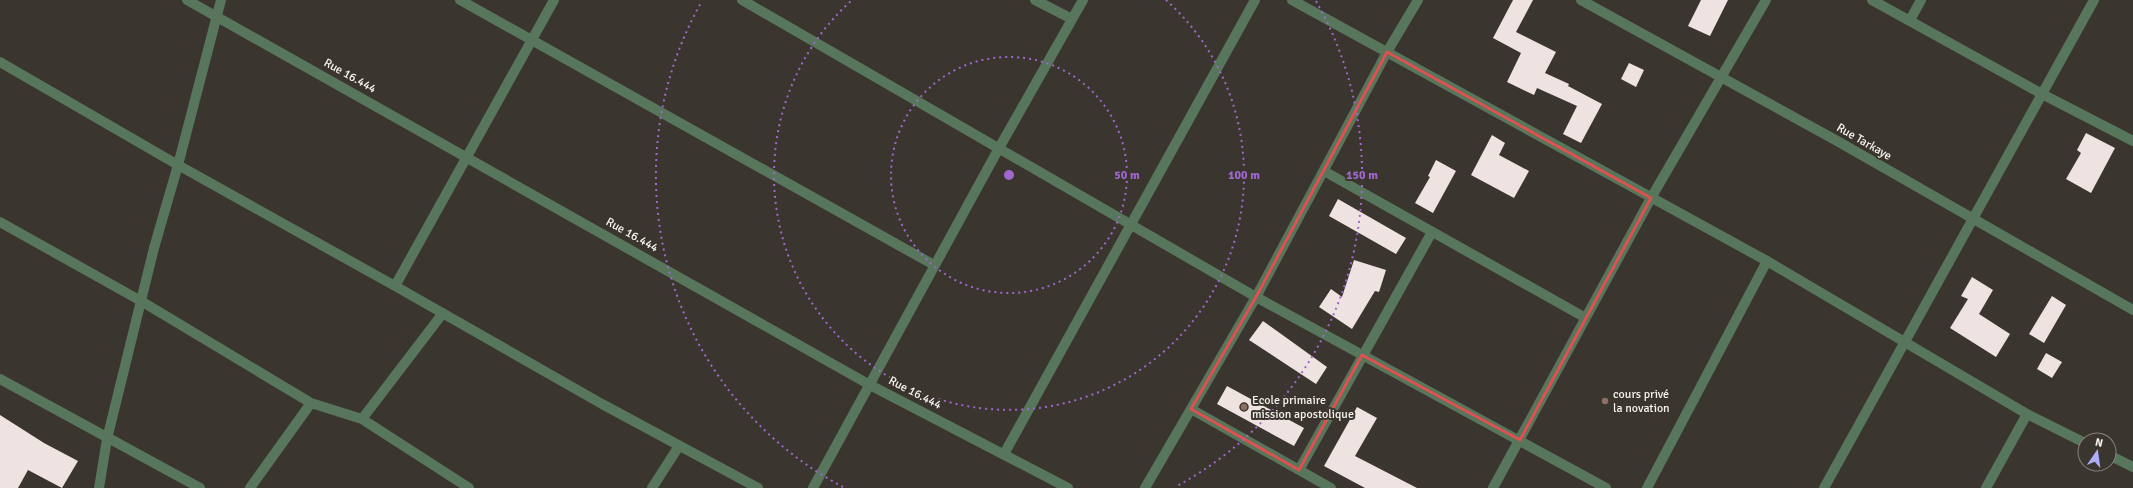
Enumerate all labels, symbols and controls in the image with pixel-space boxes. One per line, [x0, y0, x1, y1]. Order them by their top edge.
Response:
street label: Rue 16.444 [321, 55, 379, 97]
street label: Rue Tarkaye [1834, 120, 1894, 164]
centre of rings [1002, 168, 1016, 182]
text: 50 m [1114, 168, 1140, 183]
text: 100 m [1228, 168, 1260, 183]
text: 150 m [1346, 168, 1378, 183]
street label: Rue 16.444 [603, 214, 661, 256]
street label: Rue 16.444 [886, 373, 945, 413]
place label: cours privé la novation [1613, 387, 1670, 416]
place label: Ecole primaire mission apostolique [1252, 393, 1354, 422]
marker: cours privé la novation [1600, 396, 1610, 406]
marker: Ecole primaire mission apostolique [1239, 402, 1249, 412]
north arrow [2077, 432, 2117, 472]
text: N [2094, 436, 2104, 450]

